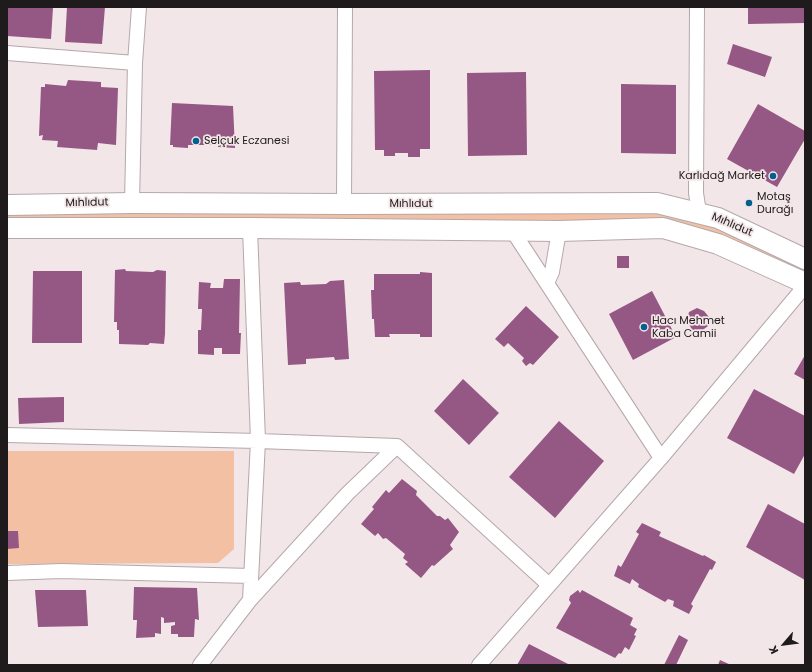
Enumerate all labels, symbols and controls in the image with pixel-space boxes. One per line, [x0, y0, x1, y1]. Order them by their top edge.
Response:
place label: Selçuk Eczanesi [204, 134, 289, 148]
marker: Selçuk Eczanesi [191, 136, 201, 146]
place label: Karlıdağ Market [679, 169, 765, 183]
marker: Karlıdağ Market [768, 171, 778, 181]
place label: Motaş Durağı [757, 190, 793, 216]
street label: Mıhlıdut [65, 196, 109, 210]
street label: Mıhlıdut [389, 197, 433, 211]
marker: Motaş Durağı [744, 198, 754, 208]
street label: Mıhlıdut [710, 211, 754, 239]
place label: Hacı Mehmet Kaba Camii [652, 314, 725, 340]
marker: Hacı Mehmet Kaba Camii [639, 322, 649, 332]
north arrow [764, 624, 804, 664]
text: K [765, 642, 782, 657]

